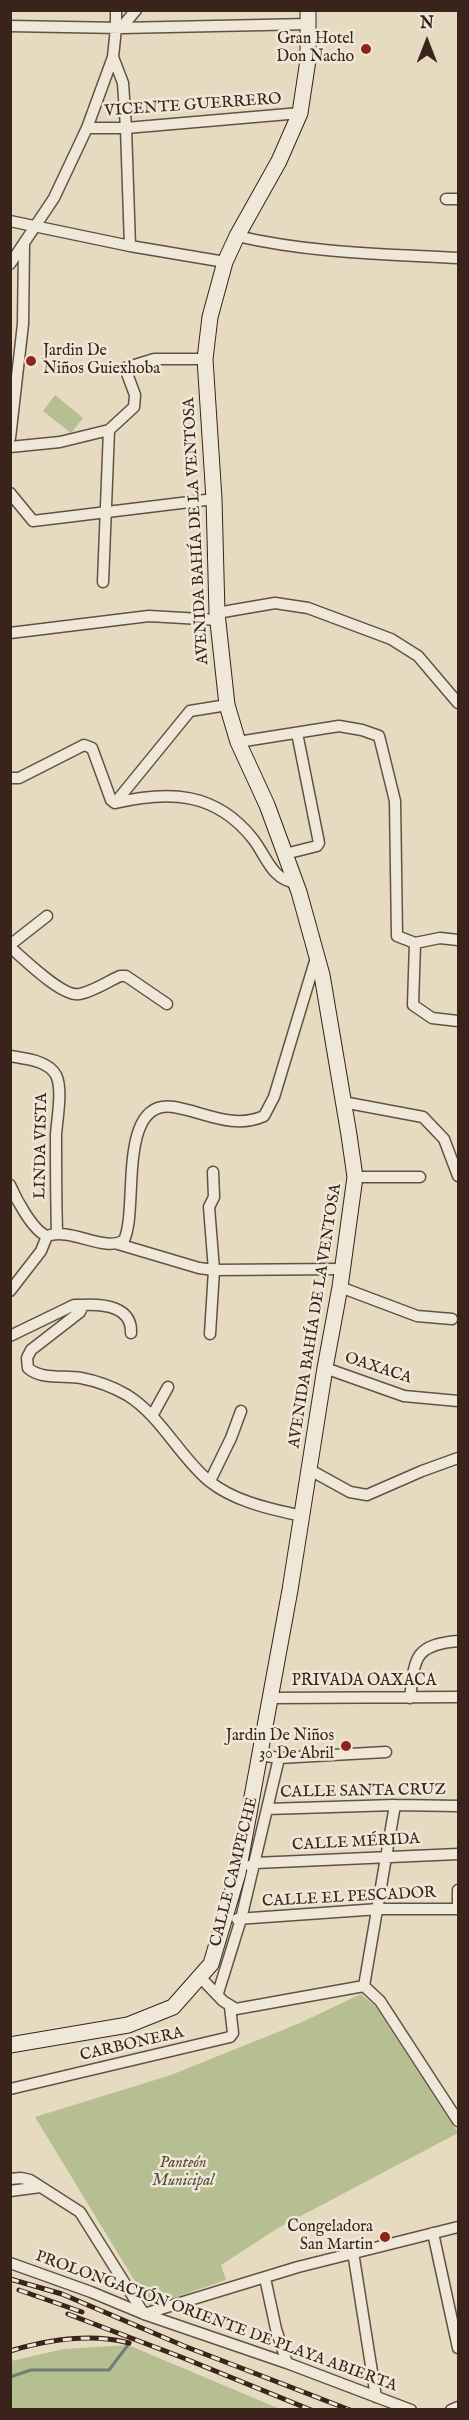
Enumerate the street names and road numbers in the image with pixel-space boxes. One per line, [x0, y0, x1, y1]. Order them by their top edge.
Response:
street label: VICENTE GUERRERO [104, 90, 282, 122]
street label: AVENIDA BAHÍA DE LA VENTOSA [180, 397, 214, 665]
street label: LINDA VISTA [31, 1093, 53, 1199]
street label: AVENIDA BAHÍA DE LA VENTOSA [286, 1182, 346, 1450]
street label: OAXACA [342, 1349, 414, 1389]
street label: PRIVADA OAXACA [291, 1672, 437, 1692]
street label: CALLE SANTA CRUZ [280, 1781, 446, 1803]
street label: CALLE CAMPECHE [207, 1795, 263, 1949]
street label: CALLE MÉRIDA [292, 1830, 420, 1856]
street label: CALLE EL PESCADOR [262, 1884, 436, 1912]
street label: CARBONERA [78, 2024, 186, 2066]
street label: PROLONGACIÓN ORIENTE DE PLAYA ABIERTA [32, 2247, 400, 2397]

